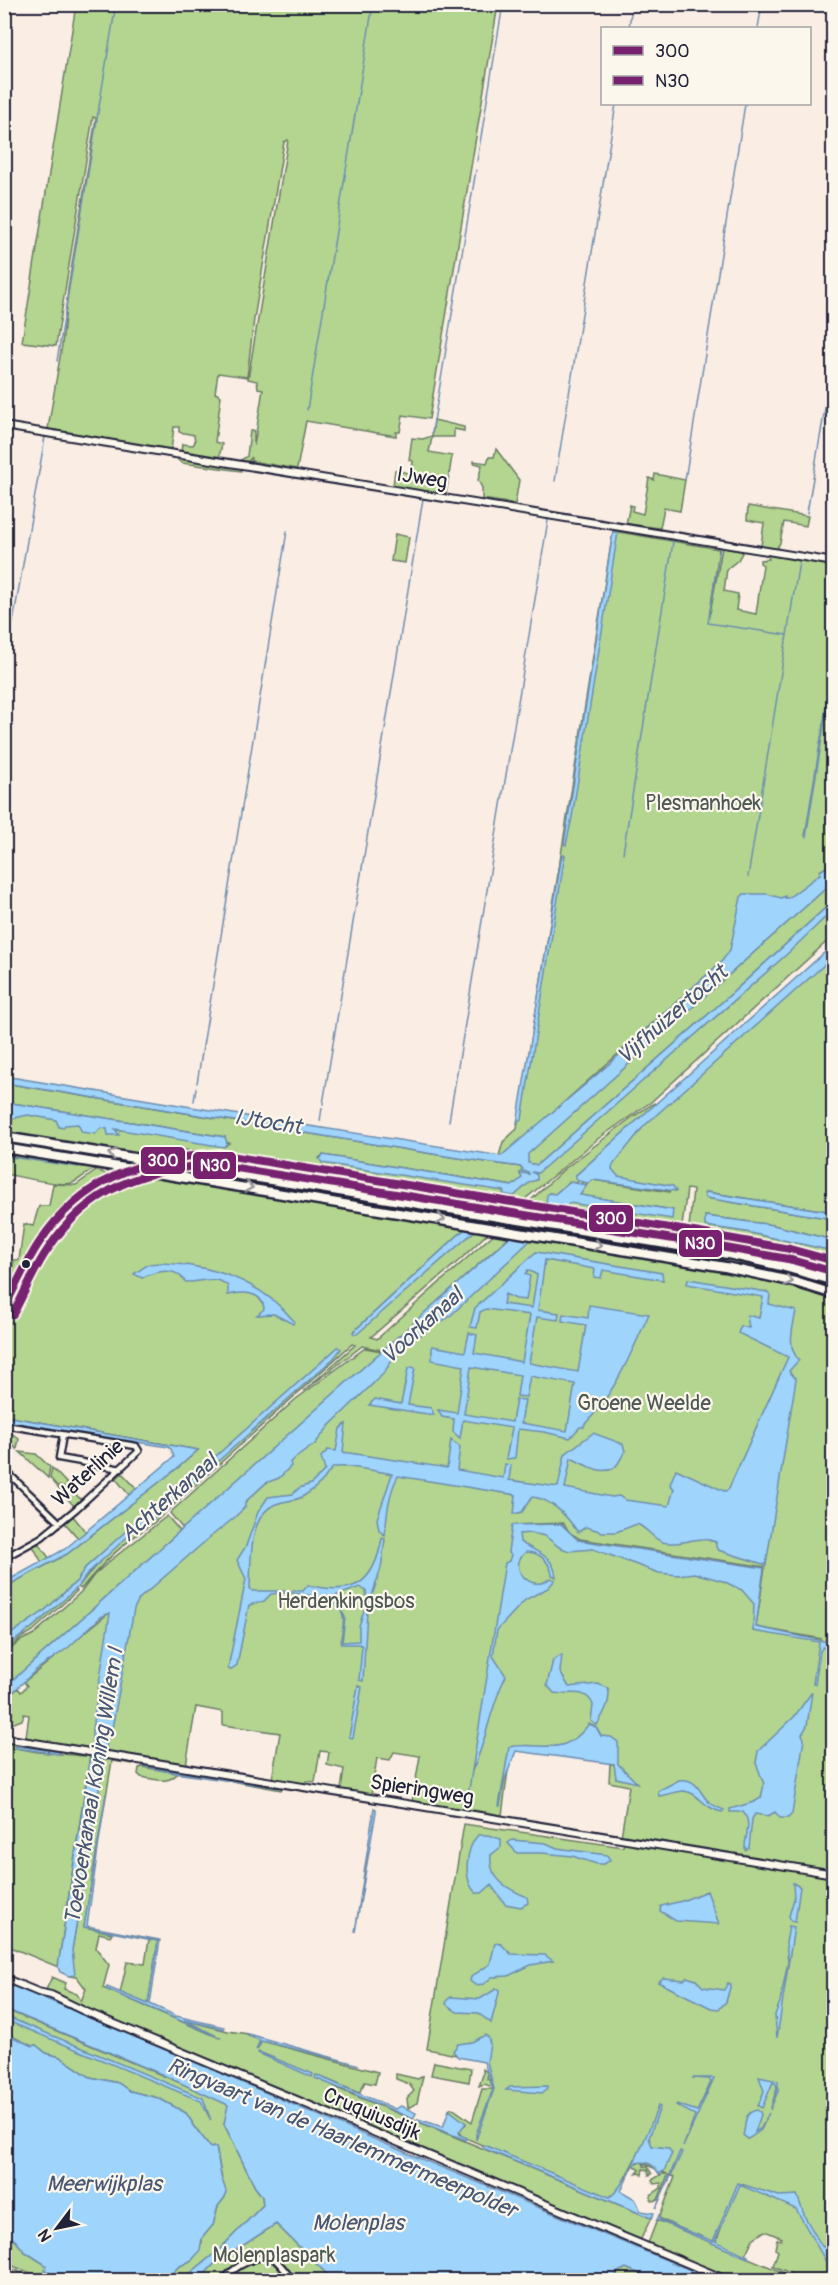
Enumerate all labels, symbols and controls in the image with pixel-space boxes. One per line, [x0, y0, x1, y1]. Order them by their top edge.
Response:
legend [601, 27, 811, 105]
text: 300 [655, 40, 690, 63]
text: N30 [655, 70, 690, 93]
street label: IJweg [395, 461, 449, 495]
park label: Plesmanhoek [645, 790, 761, 817]
water label: Vijfhuizertocht [611, 958, 735, 1071]
water label: IJtocht [232, 1103, 306, 1141]
line badge: 300 [140, 1146, 186, 1175]
one-way arrow [107, 1149, 116, 1161]
text: 300 [148, 1151, 178, 1171]
line badge: N30 [192, 1151, 237, 1180]
text: N30 [200, 1156, 230, 1176]
one-way arrow [244, 1180, 254, 1193]
line badge: 300 [588, 1204, 634, 1233]
text: 300 [596, 1209, 626, 1229]
one-way arrow [437, 1212, 446, 1224]
line badge: N30 [678, 1229, 723, 1258]
text: N30 [685, 1234, 715, 1254]
one-way arrow [593, 1238, 602, 1250]
unlabelled marker [20, 1258, 32, 1270]
one-way arrow [784, 1274, 794, 1287]
water label: Voorkanaal [375, 1280, 471, 1370]
park label: Groene Weelde [577, 1390, 711, 1417]
street label: Waterlinie [46, 1433, 130, 1512]
water label: Achterkanaal [114, 1446, 226, 1548]
park label: Herdenkingsbos [277, 1588, 415, 1615]
water label: Toevoerkanaal Koning Willem I [58, 1644, 130, 1926]
street label: Spieringweg [368, 1768, 476, 1812]
water label: Ringvaart van de Haarlemmermeerpolder [163, 2051, 524, 2226]
street label: Cruquiusdijk [319, 2081, 425, 2147]
water label: Meerwijkplas [47, 2170, 164, 2198]
north arrow [27, 2198, 87, 2258]
water label: Molenplas [312, 2209, 406, 2237]
text: N [34, 2225, 56, 2245]
park label: Molenplaspark [212, 2242, 336, 2269]

